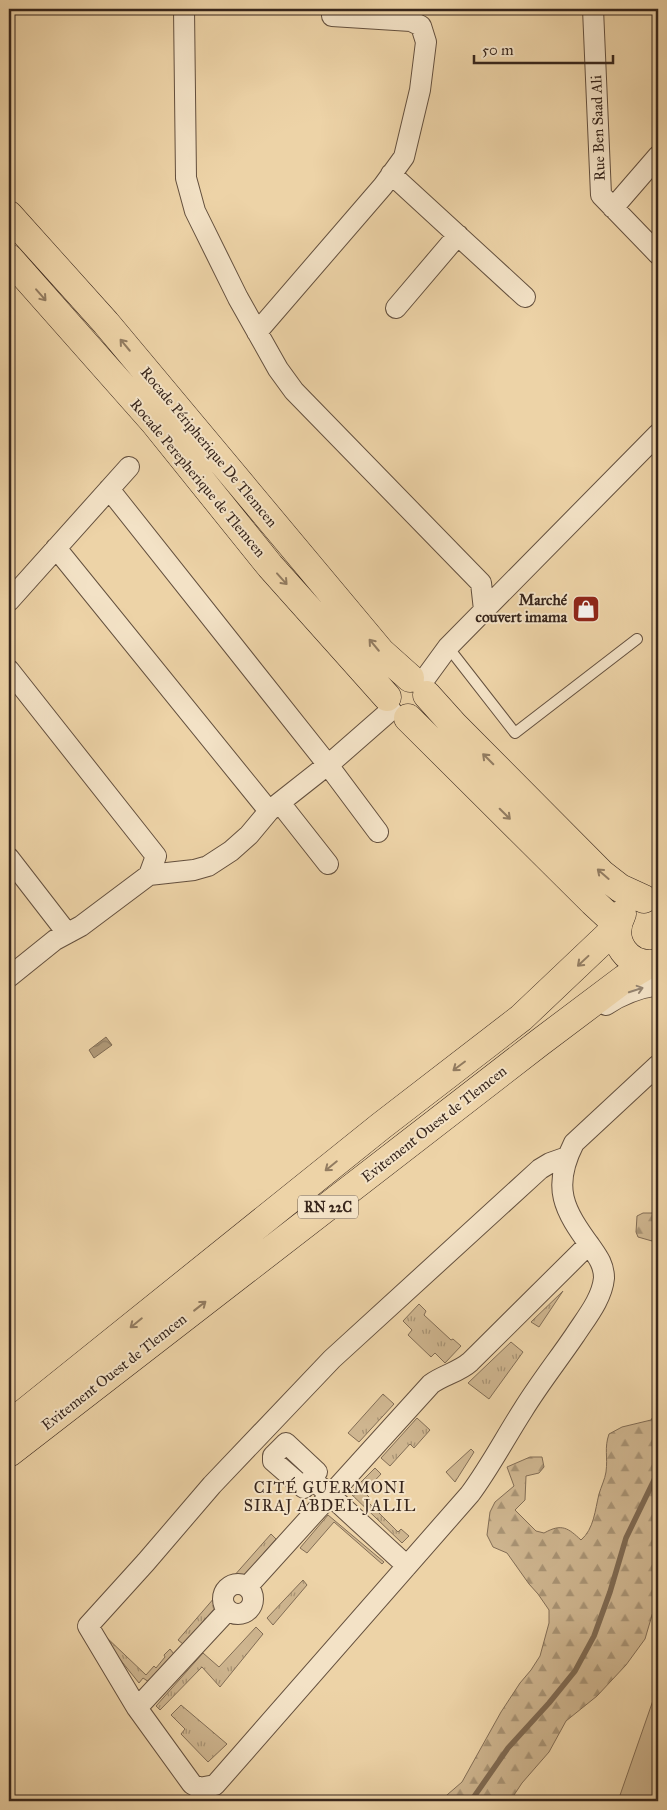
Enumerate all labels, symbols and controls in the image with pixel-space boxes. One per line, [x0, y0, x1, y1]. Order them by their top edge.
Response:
scale bar [474, 32, 613, 64]
text: 50 m [482, 41, 514, 59]
street label: Rue Ben Saad Ali [587, 75, 609, 181]
one-way arrow [35, 288, 47, 301]
one-way arrow [119, 339, 130, 352]
street label: Rocade Péripherique De Tlemcen [136, 363, 281, 531]
street label: Rocade Perepherique de Tlemcen [126, 395, 270, 561]
one-way arrow [276, 572, 288, 585]
place label: Marché couvert imama [476, 591, 568, 626]
shop icon: Marché couvert imama [571, 594, 601, 624]
one-way arrow [369, 638, 380, 651]
one-way arrow [482, 753, 494, 765]
one-way arrow [499, 808, 511, 820]
one-way arrow [596, 868, 609, 880]
one-way arrow [576, 955, 589, 967]
one-way arrow [628, 984, 644, 994]
one-way arrow [452, 1061, 466, 1071]
street label: Evitement Ouest de Tlemcen [358, 1062, 510, 1186]
one-way arrow [325, 1160, 338, 1171]
road number: RN 22C [298, 1196, 358, 1218]
one-way arrow [193, 1300, 206, 1311]
street label: Evitement Ouest de Tlemcen [38, 1310, 190, 1434]
one-way arrow [130, 1317, 143, 1328]
district label: CITÉ GUERMONI SIRAJ ABDEL JALIL [244, 1476, 416, 1516]

